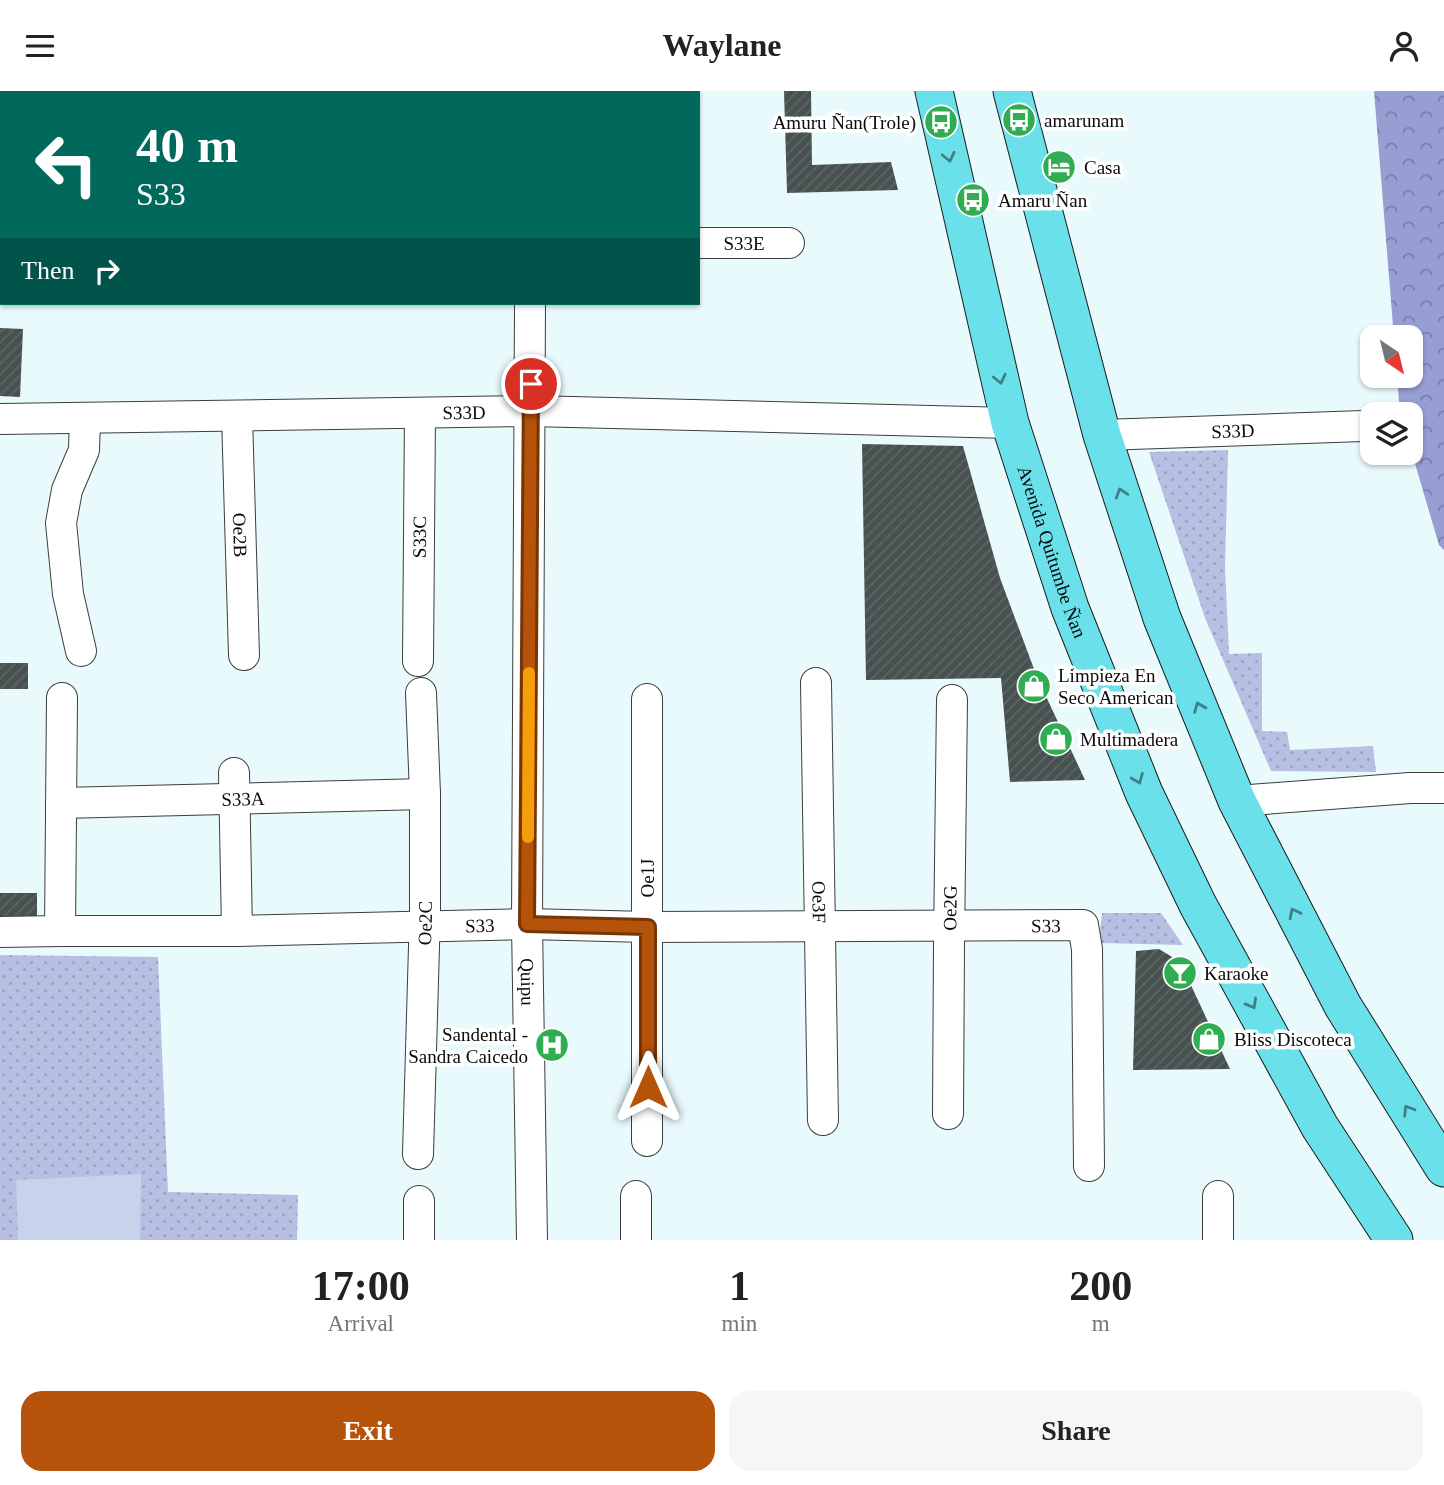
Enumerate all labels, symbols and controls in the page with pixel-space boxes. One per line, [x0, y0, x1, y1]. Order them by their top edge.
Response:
icon: menu [21, 27, 59, 65]
text: Waylane [662, 27, 782, 63]
icon: person [1385, 27, 1423, 65]
bus stop icon: amarunam [1000, 101, 1038, 139]
bus stop icon: Amuru Ñan(Trole) [922, 103, 960, 141]
place label: amarunam [1044, 110, 1124, 131]
place label: Amuru Ñan(Trole) [773, 112, 916, 134]
text: 40 m [136, 118, 238, 173]
icon: left [21, 119, 112, 210]
hotel icon: Casa [1040, 148, 1078, 186]
one-way arrow [941, 151, 956, 163]
place label: Casa [1084, 157, 1122, 178]
text: S33 [136, 176, 186, 212]
bus stop icon: Amaru Ñan [954, 181, 992, 219]
place label: Amaru Ñan [998, 190, 1088, 211]
street label: S33E [723, 233, 765, 254]
icon: right [88, 252, 126, 290]
text: Then [21, 256, 74, 285]
north arrow [1360, 325, 1423, 389]
map controls [1360, 325, 1423, 465]
pin [501, 354, 561, 414]
icon: arrive [512, 365, 550, 403]
one-way arrow [992, 373, 1006, 385]
street label: S33D [442, 402, 486, 423]
button: layers [1360, 402, 1423, 465]
street label: S33D [1211, 420, 1255, 442]
street label: Avenida Quitumbe Ñan [1014, 463, 1091, 641]
one-way arrow [1115, 487, 1129, 499]
street label: Oe2B [229, 512, 251, 557]
street label: S33C [409, 516, 430, 558]
place label: Limpieza En Seco American [1058, 665, 1174, 708]
shop icon: Limpieza En Seco American [1015, 667, 1053, 705]
one-way arrow [1193, 701, 1207, 713]
shop icon: Multimadera [1037, 720, 1075, 758]
place label: Multimadera [1080, 729, 1179, 750]
one-way arrow [1130, 772, 1144, 784]
street label: S33A [221, 788, 265, 810]
street label: Oe1J [637, 858, 658, 898]
street label: Oe3F [808, 881, 830, 923]
street label: Oe2G [939, 885, 961, 931]
street label: Oe2C [414, 901, 436, 946]
one-way arrow [1289, 908, 1303, 920]
street label: S33 [465, 915, 495, 936]
street label: S33 [1031, 915, 1061, 936]
bar icon: Karaoke [1161, 954, 1199, 992]
street label: Quipu [517, 958, 538, 1006]
place label: Karaoke [1204, 963, 1268, 984]
one-way arrow [1244, 996, 1257, 1009]
shop icon: Bliss Discoteca [1190, 1020, 1228, 1058]
place label: Sandental - Sandra Caicedo [408, 1024, 528, 1067]
hospital icon: Sandental - Sandra Caicedo [533, 1026, 571, 1064]
place label: Bliss Discoteca [1234, 1029, 1352, 1050]
position arrow [611, 1050, 685, 1124]
one-way arrow [1403, 1104, 1416, 1117]
text: 17:00 [312, 1263, 410, 1309]
text: 1 [729, 1263, 750, 1309]
text: 200 [1069, 1263, 1132, 1309]
text: Arrival [328, 1311, 394, 1336]
text: min [722, 1311, 757, 1336]
text: m [1092, 1311, 1110, 1336]
button: Exit [21, 1391, 715, 1471]
button: Share [729, 1391, 1423, 1471]

